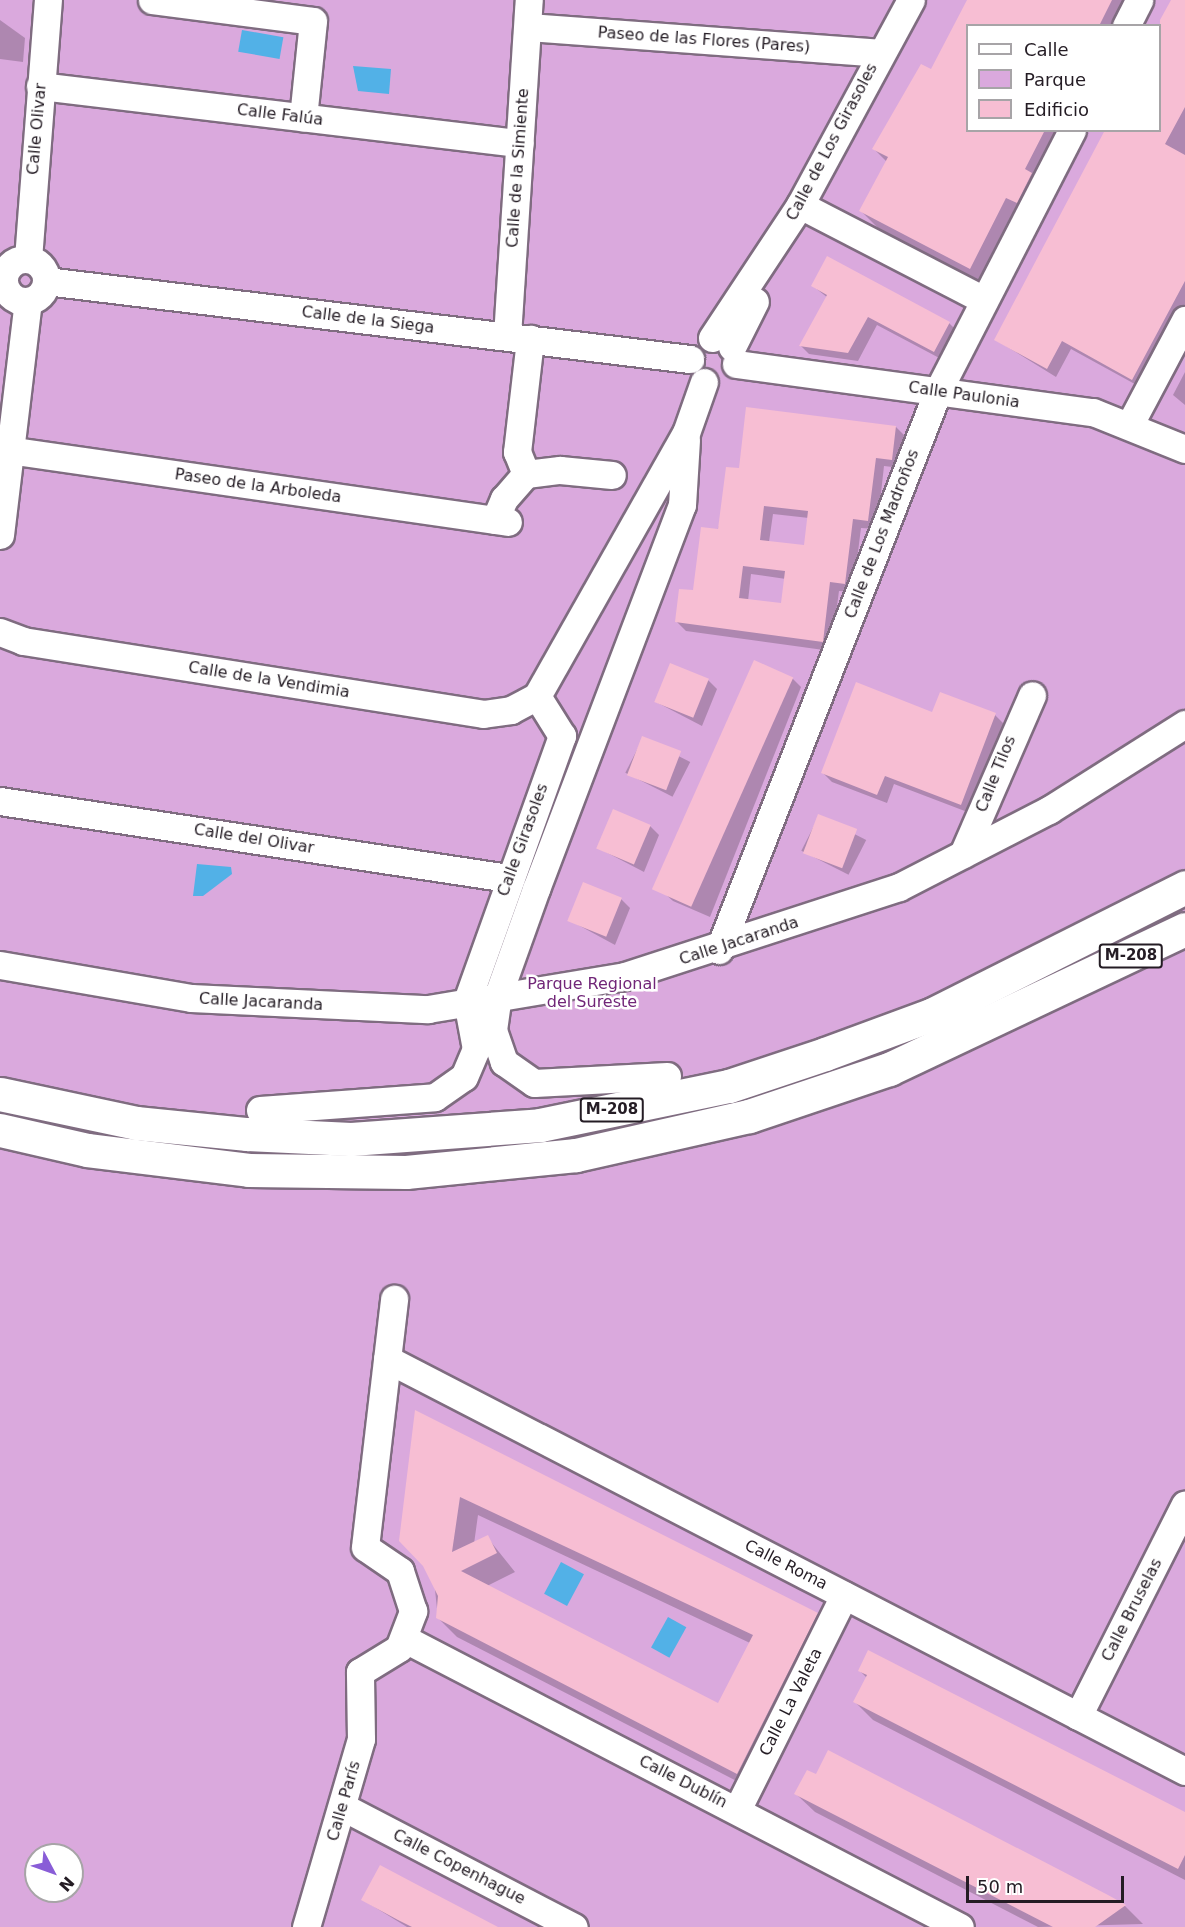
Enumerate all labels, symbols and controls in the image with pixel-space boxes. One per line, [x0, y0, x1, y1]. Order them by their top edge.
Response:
street label: Paseo de las Flores (Pares) [597, 23, 811, 57]
legend [966, 24, 1161, 132]
text: Calle [1024, 39, 1069, 60]
street label: Calle de Los Girasoles [782, 60, 882, 224]
text: Parque [1024, 69, 1086, 90]
street label: Calle Olivar [23, 82, 51, 176]
street label: Calle de la Simiente [503, 88, 533, 248]
text: Edificio [1024, 99, 1089, 120]
street label: Calle Falúa [236, 100, 324, 130]
street label: Calle de la Siega [301, 302, 435, 338]
street label: Calle Paulonia [907, 378, 1021, 412]
street label: Calle de Los Madroños [841, 447, 923, 621]
street label: Paseo de la Arboleda [174, 465, 342, 507]
street label: Calle de la Vendimia [187, 658, 351, 702]
street label: Calle Tilos [972, 733, 1020, 815]
street label: Calle Girasoles [494, 781, 552, 899]
street label: Calle del Olivar [192, 820, 316, 858]
street label: Calle Jacaranda [677, 913, 801, 969]
road number: M-208 [1098, 944, 1164, 968]
park label: Parque Regional del Sureste [527, 974, 657, 1012]
street label: Calle Jacaranda [198, 989, 324, 1015]
road number: M-208 [579, 1098, 645, 1122]
street label: Calle Roma [741, 1536, 831, 1594]
street label: Calle Bruselas [1098, 1555, 1166, 1665]
street label: Calle La Valeta [756, 1645, 826, 1759]
street label: Calle Dublín [636, 1752, 730, 1812]
street label: Calle París [323, 1759, 365, 1843]
street label: Calle Copenhague [390, 1825, 528, 1909]
north arrow [24, 1843, 84, 1903]
scale bar [969, 1864, 1126, 1902]
text: N [55, 1873, 78, 1895]
text: 50 m [977, 1876, 1023, 1897]

